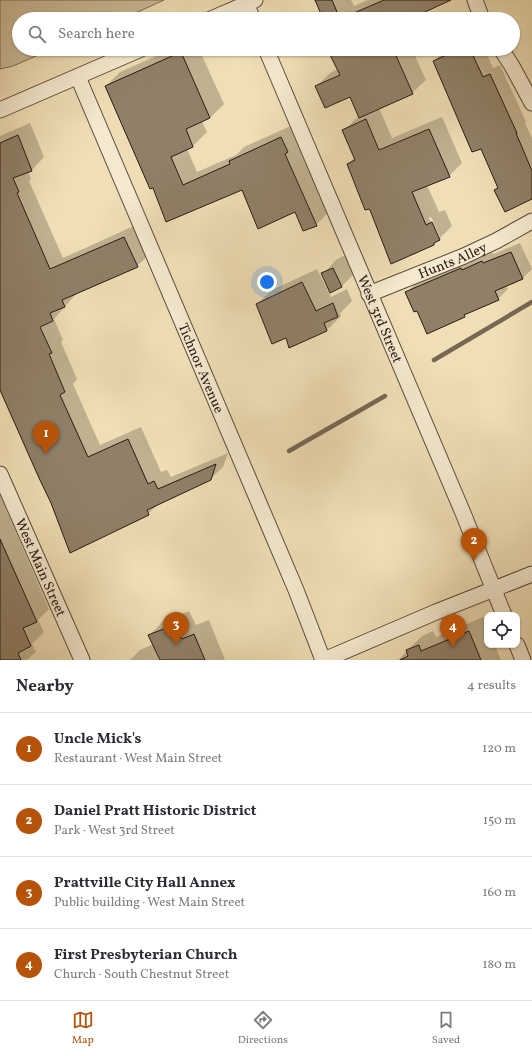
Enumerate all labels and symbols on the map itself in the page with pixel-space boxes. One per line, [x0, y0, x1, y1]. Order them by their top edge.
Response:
street label: Hunts Alley [416, 238, 491, 284]
your location [257, 272, 277, 292]
street label: West 3rd Street [352, 272, 406, 366]
street label: Tichnor Avenue [173, 320, 228, 417]
pin: 1 [33, 421, 59, 454]
street label: West Main Street [10, 516, 70, 620]
pin: 2 [461, 528, 487, 561]
pin: 3 [163, 612, 189, 645]
pin: 4 [440, 614, 466, 647]

